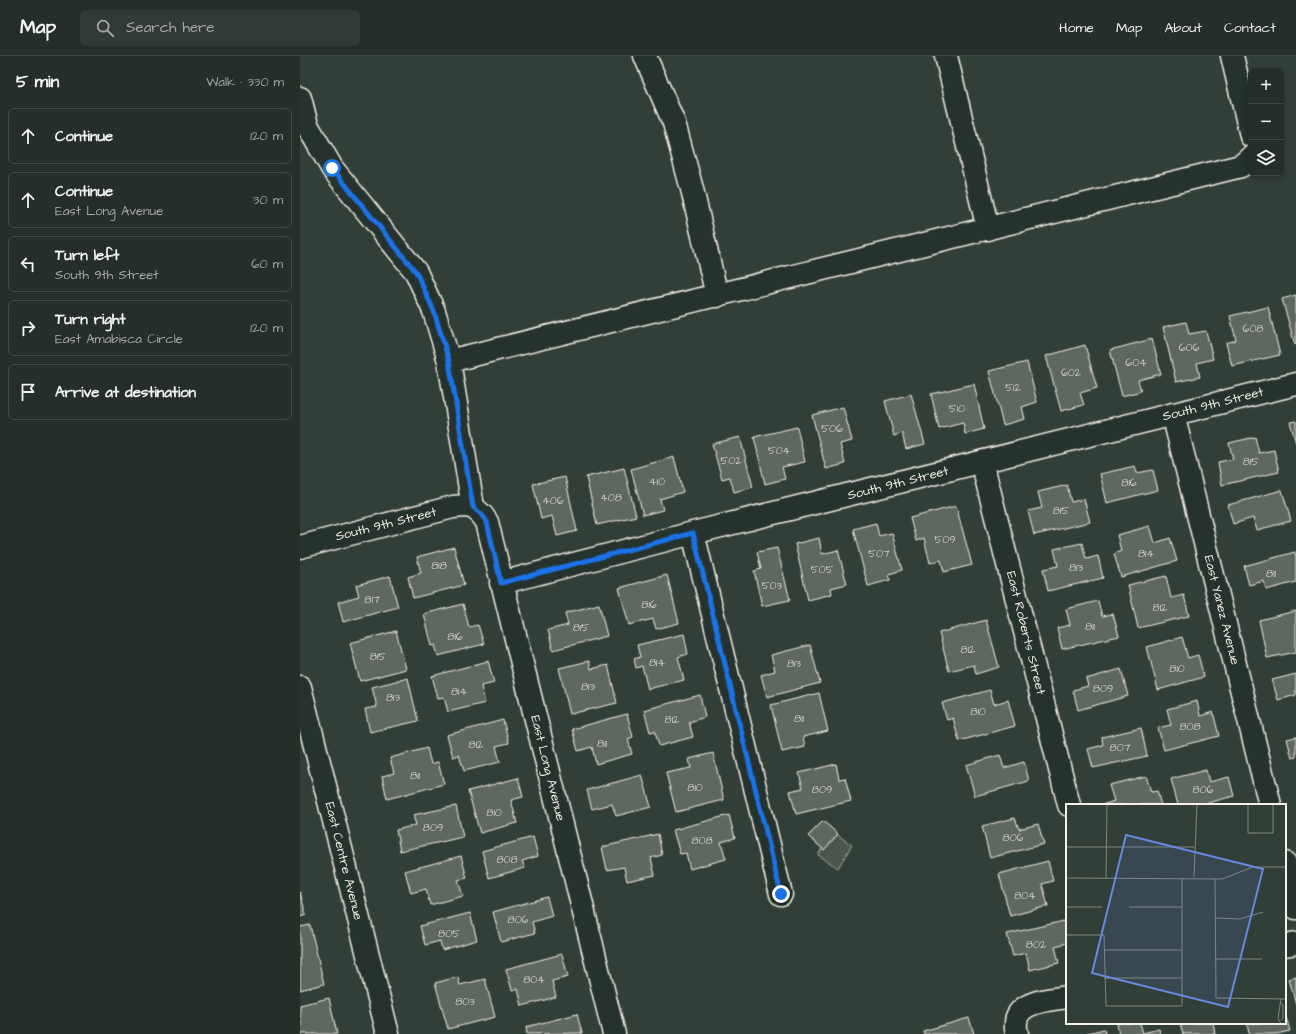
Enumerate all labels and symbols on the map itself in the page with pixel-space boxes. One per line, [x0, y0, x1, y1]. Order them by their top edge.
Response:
route start [323, 159, 341, 177]
house number: 608 [1243, 321, 1263, 336]
house number: 606 [1179, 340, 1199, 355]
house number: 604 [1125, 355, 1147, 370]
house number: 602 [1061, 365, 1082, 380]
house number: 512 [1005, 380, 1021, 395]
street label: South 9th Street [1161, 383, 1266, 425]
house number: 510 [949, 401, 965, 416]
house number: 506 [821, 421, 843, 436]
house number: 504 [768, 443, 791, 458]
house number: 502 [720, 453, 742, 468]
house number: 815 [1243, 454, 1259, 469]
street label: South 9th Street [846, 462, 951, 504]
house number: 410 [649, 474, 665, 489]
house number: 816 [1121, 475, 1137, 490]
house number: 408 [600, 490, 622, 505]
house number: 406 [542, 493, 564, 508]
street label: South 9th Street [334, 503, 439, 545]
house number: 815 [1053, 503, 1069, 518]
house number: 509 [935, 532, 956, 547]
house number: 507 [868, 546, 890, 561]
house number: 814 [1138, 546, 1155, 561]
street label: East Yanez Avenue [1200, 553, 1244, 667]
house number: 818 [431, 558, 447, 573]
house number: 813 [1069, 560, 1083, 575]
house number: 505 [811, 562, 833, 577]
house number: 811 [1266, 566, 1277, 581]
street label: East Roberts Street [1002, 569, 1050, 697]
house number: 503 [762, 578, 783, 593]
house number: 817 [364, 592, 380, 607]
house number: 816 [641, 597, 657, 612]
house number: 812 [1153, 600, 1168, 615]
house number: 811 [1085, 619, 1096, 634]
house number: 815 [573, 620, 589, 635]
house number: 816 [447, 629, 463, 644]
house number: 812 [961, 642, 976, 657]
house number: 815 [370, 649, 386, 664]
house number: 814 [649, 655, 666, 670]
house number: 813 [787, 656, 801, 671]
house number: 810 [1169, 661, 1185, 676]
house number: 813 [581, 679, 595, 694]
house number: 809 [1093, 681, 1113, 696]
house number: 814 [451, 684, 468, 699]
house number: 813 [386, 690, 400, 705]
house number: 810 [970, 704, 986, 719]
house number: 811 [794, 711, 805, 726]
house number: 812 [665, 712, 680, 727]
street label: East Long Avenue [525, 713, 570, 823]
house number: 808 [1179, 719, 1201, 734]
house number: 811 [597, 736, 608, 751]
house number: 812 [469, 737, 484, 752]
house number: 807 [1110, 740, 1131, 755]
house number: 811 [410, 768, 421, 783]
house number: 810 [687, 780, 703, 795]
house number: 809 [812, 782, 832, 797]
house number: 806 [1193, 782, 1214, 797]
street label: East Centre Avenue [321, 800, 367, 922]
inset map [1066, 804, 1286, 1024]
house number: 810 [486, 805, 502, 820]
house number: 809 [423, 820, 443, 835]
house number: 806 [1003, 830, 1024, 845]
house number: 808 [691, 833, 713, 848]
house number: 808 [496, 852, 518, 867]
route end [772, 885, 790, 903]
house number: 804 [1014, 888, 1036, 903]
house number: 806 [508, 912, 529, 927]
house number: 805 [438, 926, 460, 941]
house number: 802 [1026, 937, 1047, 952]
house number: 804 [523, 972, 545, 987]
house number: 803 [455, 994, 475, 1009]

